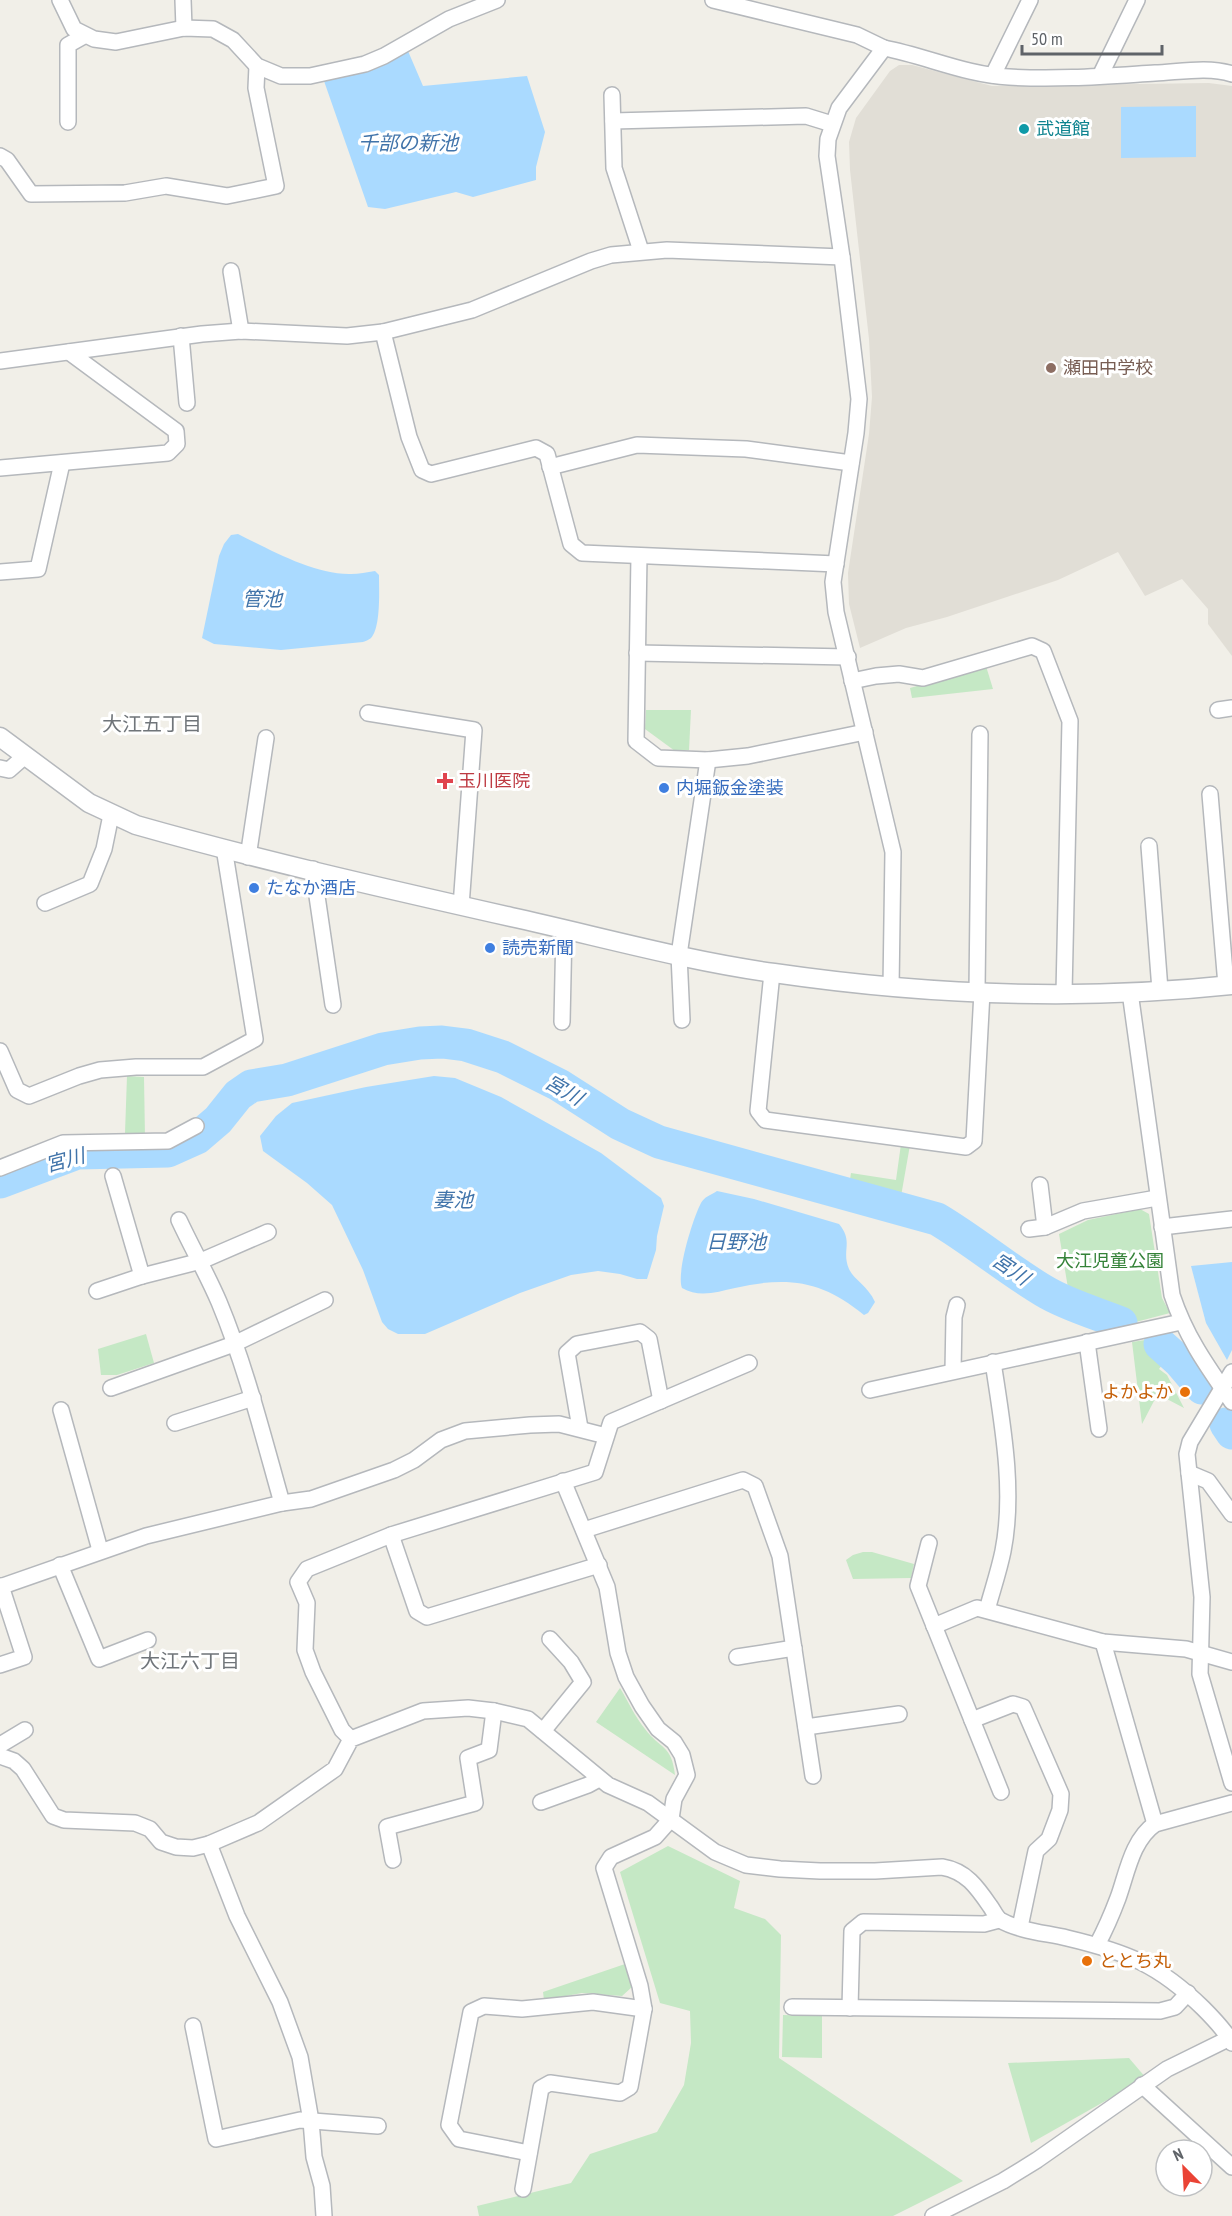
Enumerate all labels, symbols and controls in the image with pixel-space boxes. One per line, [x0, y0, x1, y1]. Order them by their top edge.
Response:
scale bar [1022, 18, 1162, 56]
text: 50 m [1031, 27, 1063, 50]
place label: 武道館 [1036, 117, 1090, 140]
marker: 武道館 [1017, 122, 1031, 136]
water label: 千部の新池 [358, 130, 460, 156]
place label: 瀬田中学校 [1063, 356, 1153, 379]
marker: 瀬田中学校 [1044, 361, 1058, 375]
water label: 管池 [242, 586, 284, 612]
district label: 大江五丁目 [102, 711, 202, 737]
place label: 玉川医院 [458, 769, 530, 792]
marker: 玉川医院 [436, 772, 454, 790]
place label: 内堀鈑金塗装 [676, 776, 784, 799]
marker: 内堀鈑金塗装 [657, 781, 671, 795]
place label: たなか酒店 [266, 876, 356, 899]
marker: たなか酒店 [247, 881, 261, 895]
place label: 読売新聞 [502, 936, 574, 959]
marker: 読売新聞 [483, 941, 497, 955]
water label: 宮川 [540, 1069, 590, 1112]
water label: 宮川 [42, 1142, 90, 1178]
water label: 妻池 [433, 1187, 475, 1213]
water label: 日野池 [706, 1229, 768, 1255]
water label: 宮川 [987, 1247, 1037, 1292]
park label: 大江児童公園 [1056, 1249, 1164, 1272]
place label: よかよか [1102, 1380, 1173, 1403]
marker: よかよか [1178, 1385, 1192, 1399]
district label: 大江六丁目 [140, 1648, 240, 1674]
place label: ととち丸 [1099, 1949, 1171, 1972]
marker: ととち丸 [1080, 1954, 1094, 1968]
north arrow [1154, 2138, 1214, 2198]
text: N [1170, 2143, 1186, 2165]

